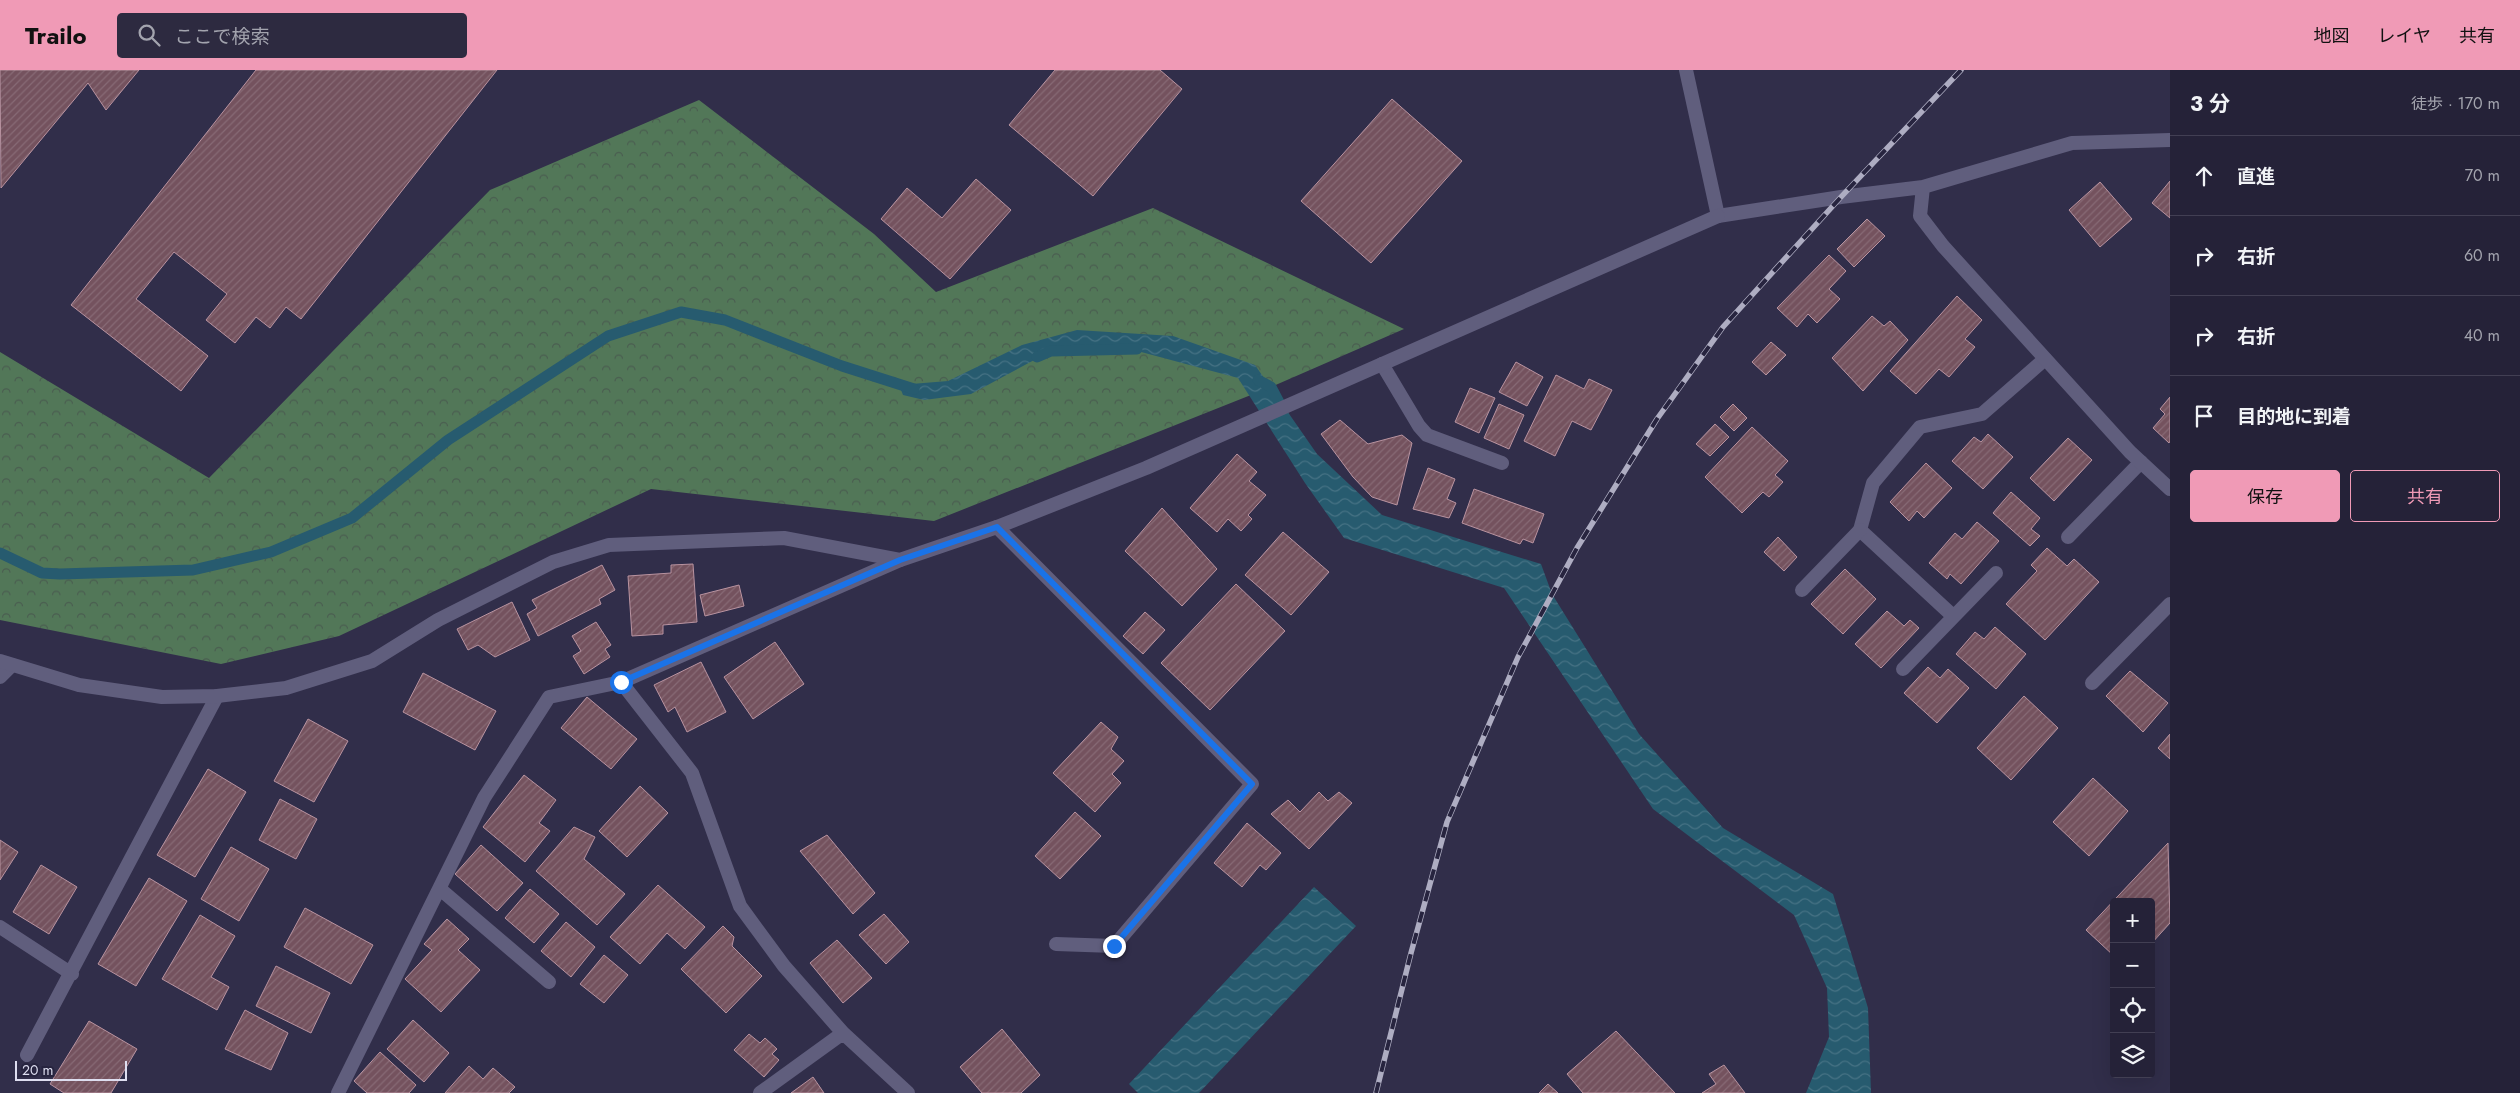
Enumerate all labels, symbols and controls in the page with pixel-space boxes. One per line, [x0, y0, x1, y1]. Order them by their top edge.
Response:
search box [117, 13, 467, 58]
text: Trailo [25, 18, 87, 53]
icon: search [135, 21, 163, 49]
text: ここで検索 [175, 23, 270, 50]
text: 地図 [2314, 23, 2350, 49]
text: レイヤ [2378, 23, 2431, 49]
text: 共有 [2459, 23, 2495, 49]
text: 3 分 [2190, 89, 2230, 119]
text: 徒歩 · 170 m [2411, 92, 2500, 115]
icon: ahead [2190, 162, 2218, 190]
text: 直進 [2237, 163, 2275, 190]
text: 70 m [2465, 164, 2500, 187]
icon: right [2190, 242, 2218, 270]
text: 右折 [2237, 243, 2275, 270]
text: 60 m [2464, 244, 2500, 267]
icon: right [2190, 322, 2218, 350]
text: 右折 [2237, 323, 2275, 350]
text: 40 m [2464, 324, 2500, 347]
icon: arrive [2190, 402, 2218, 430]
text: 目的地に到着 [2237, 403, 2351, 430]
button: 保存 [2190, 470, 2340, 522]
button: 共有 [2350, 470, 2500, 522]
route start [610, 671, 633, 694]
map controls [2110, 898, 2155, 1078]
button: + [2110, 898, 2155, 943]
route end [1103, 935, 1126, 958]
button: − [2110, 943, 2155, 988]
button: locate [2110, 988, 2155, 1033]
button: layers [2110, 1033, 2155, 1078]
scale bar [15, 1058, 128, 1081]
text: 20 m [22, 1060, 54, 1080]

